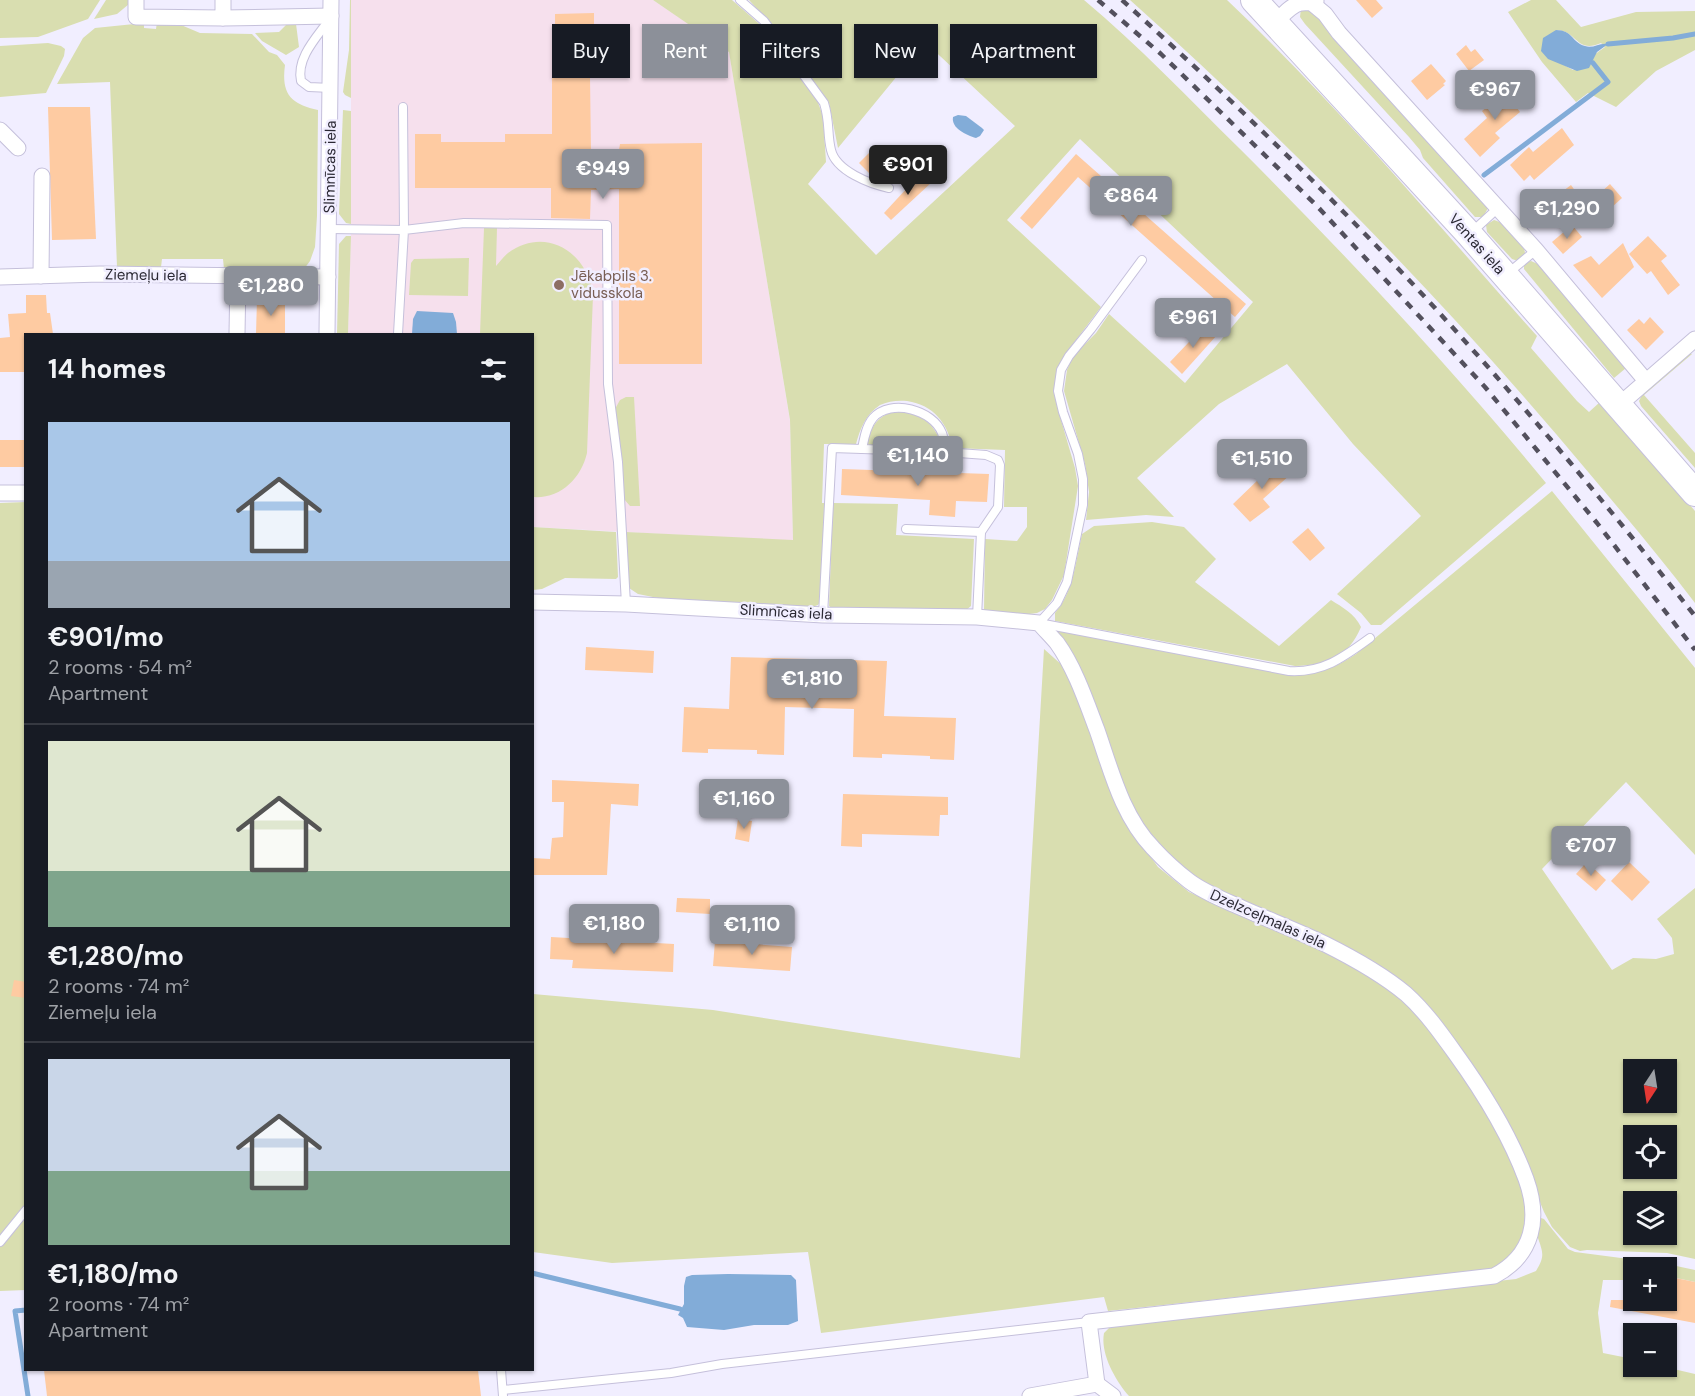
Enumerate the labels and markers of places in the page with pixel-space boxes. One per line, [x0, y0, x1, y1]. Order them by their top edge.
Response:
pin: €967 [1459, 70, 1531, 121]
pin: €901 [872, 145, 944, 196]
pin: €949 [567, 149, 639, 200]
pin: €864 [1095, 176, 1167, 227]
pin: €1,290 [1518, 189, 1616, 240]
pin: €1,280 [222, 266, 320, 317]
place label: Jēkabpils 3. vidusskola [571, 266, 652, 303]
marker: Jēkabpils 3. vidusskola [552, 278, 566, 292]
pin: €961 [1157, 298, 1229, 349]
pin: €1,140 [869, 436, 967, 487]
pin: €1,510 [1213, 439, 1311, 490]
pin: €1,810 [763, 659, 861, 710]
pin: €1,160 [695, 779, 793, 830]
pin: €707 [1555, 826, 1627, 877]
pin: €1,180 [565, 904, 663, 955]
pin: €1,110 [703, 905, 801, 956]

